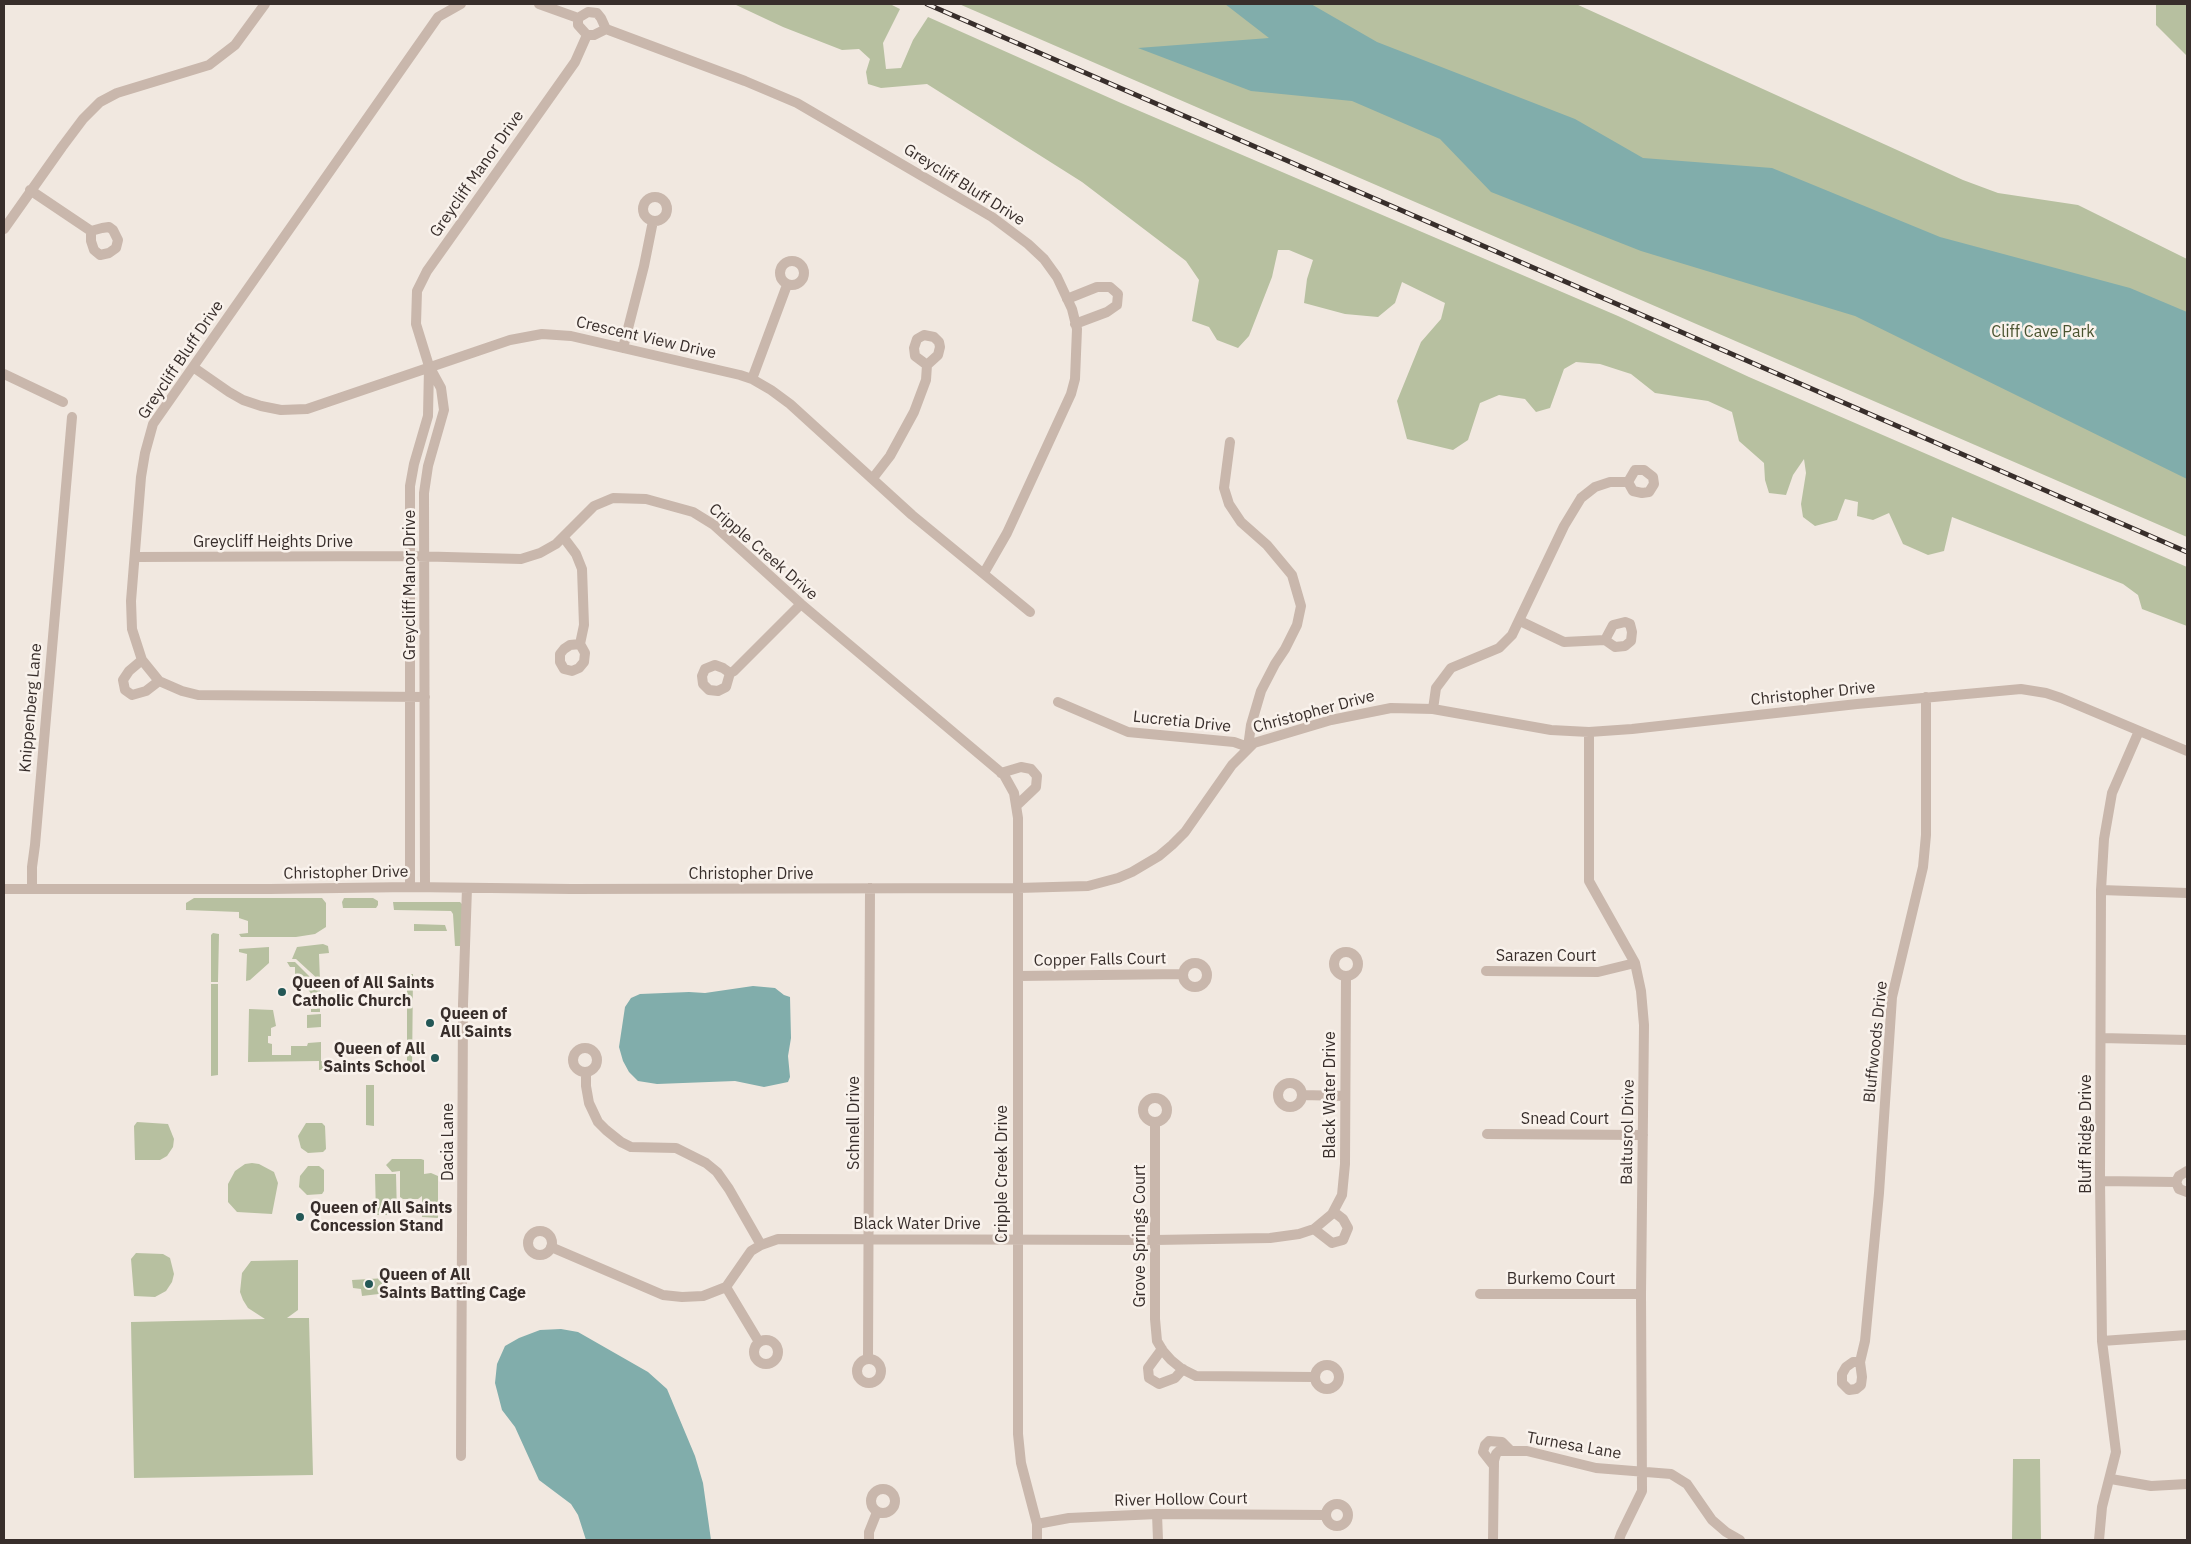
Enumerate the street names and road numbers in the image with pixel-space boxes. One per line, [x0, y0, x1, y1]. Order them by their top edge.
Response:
street label: Greycliff Manor Drive [426, 107, 528, 241]
street label: Greycliff Bluff Drive [900, 140, 1028, 230]
street label: Greycliff Bluff Drive [134, 297, 228, 423]
street label: Crescent View Drive [574, 313, 718, 363]
street label: Cripple Creek Drive [705, 500, 821, 604]
street label: Greycliff Manor Drive [400, 510, 420, 660]
street label: Greycliff Heights Drive [193, 532, 353, 552]
street label: Knippenberg Lane [16, 643, 46, 773]
street label: Christopher Drive [1750, 678, 1876, 710]
street label: Christopher Drive [1251, 687, 1377, 737]
street label: Lucretia Drive [1132, 707, 1232, 737]
street label: Christopher Drive [283, 862, 409, 884]
street label: Christopher Drive [688, 864, 814, 884]
street label: Sarazen Court [1496, 946, 1596, 966]
street label: Copper Falls Court [1034, 949, 1166, 971]
street label: Bluffwoods Drive [1860, 980, 1892, 1104]
street label: Black Water Drive [1320, 1031, 1340, 1159]
street label: Bluff Ridge Drive [2076, 1074, 2096, 1194]
street label: Schnell Drive [844, 1076, 864, 1170]
street label: Baltusrol Drive [1617, 1079, 1639, 1185]
street label: Dacia Lane [438, 1103, 458, 1181]
street label: Cripple Creek Drive [992, 1105, 1012, 1243]
street label: Snead Court [1521, 1109, 1609, 1129]
street label: Grove Springs Court [1130, 1164, 1150, 1308]
street label: Black Water Drive [853, 1214, 981, 1234]
street label: Burkemo Court [1507, 1269, 1615, 1289]
street label: Turnesa Lane [1525, 1428, 1623, 1464]
street label: River Hollow Court [1114, 1489, 1248, 1511]

